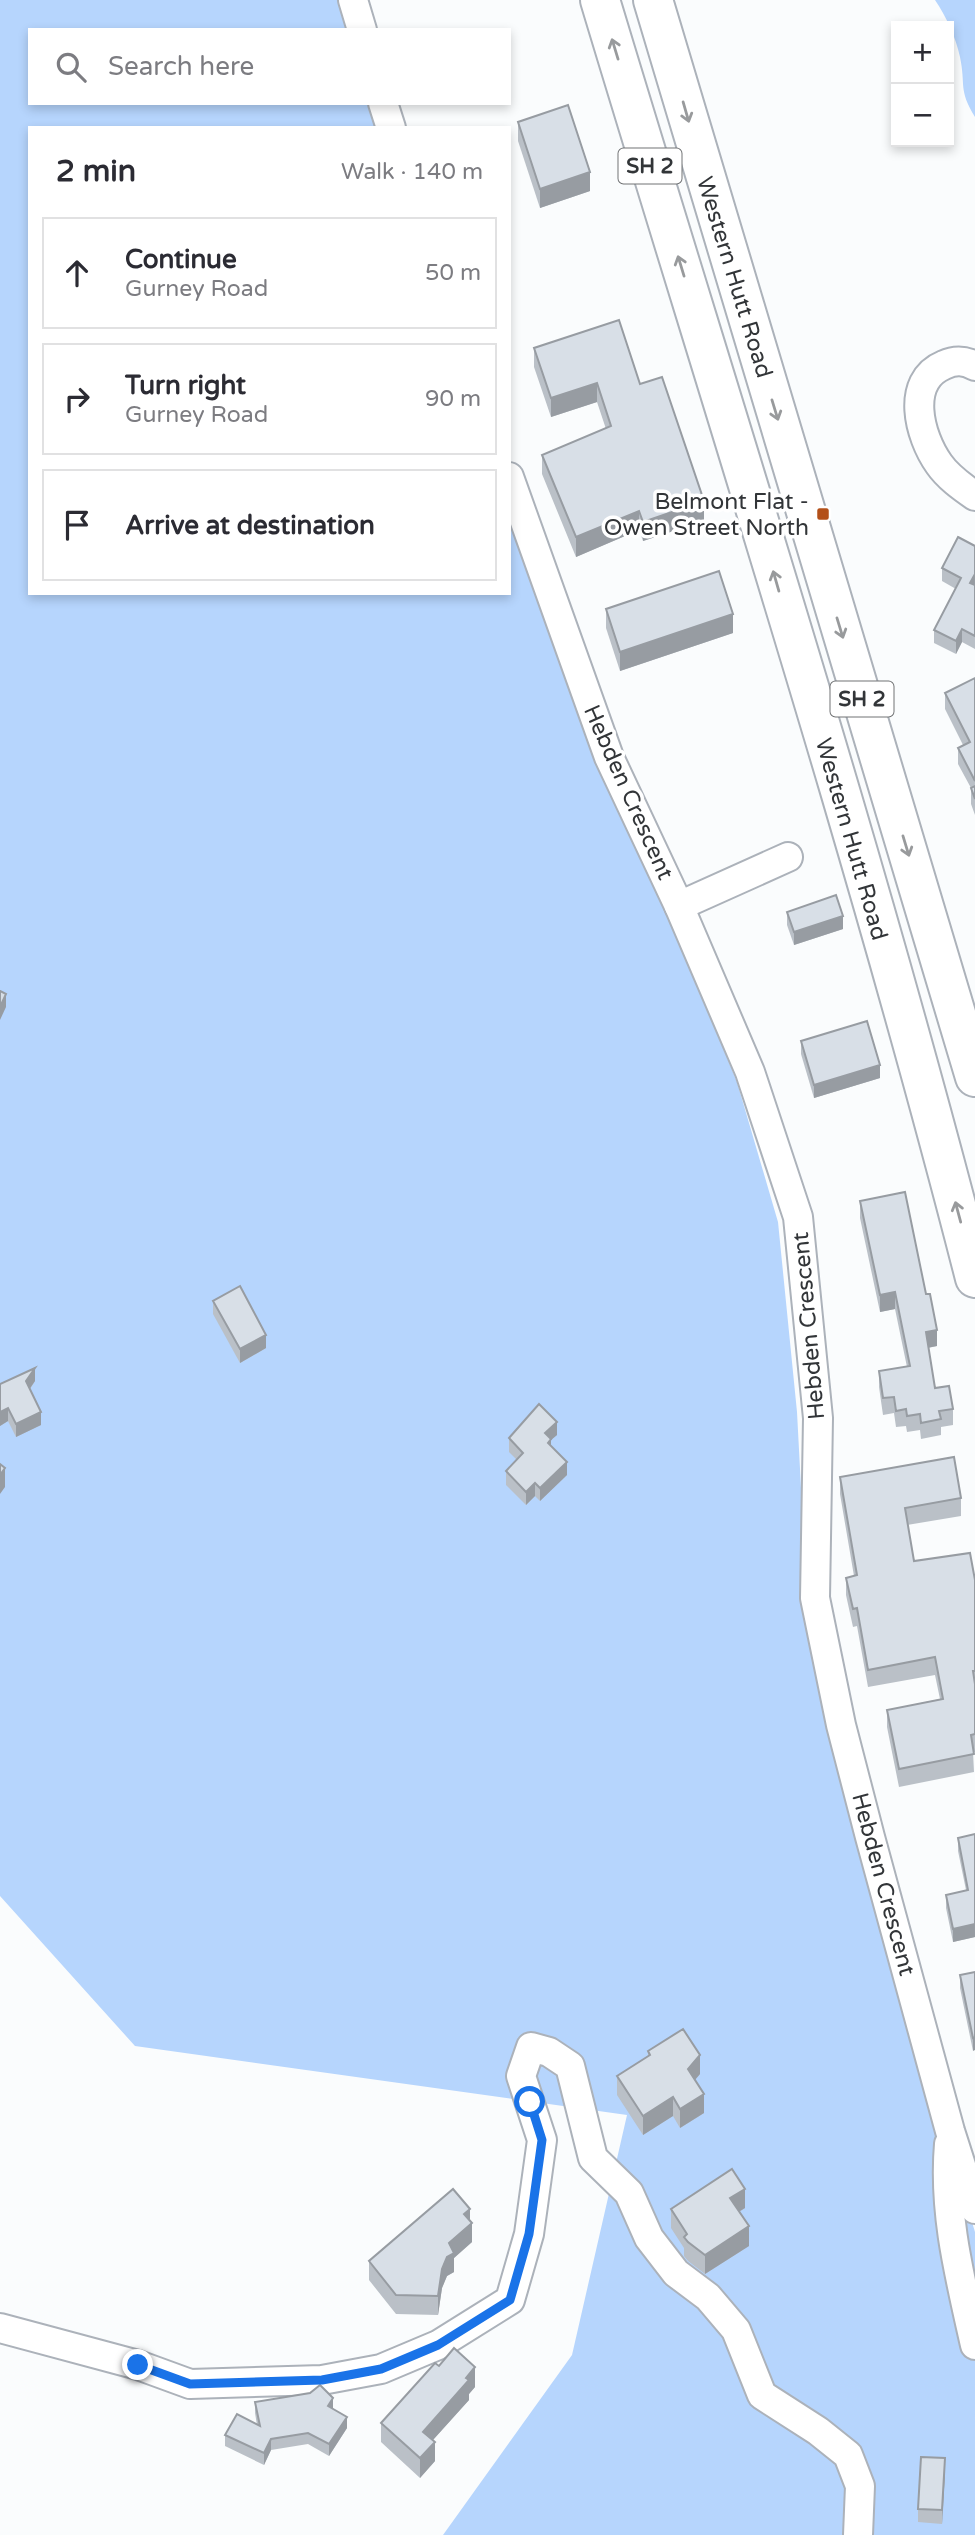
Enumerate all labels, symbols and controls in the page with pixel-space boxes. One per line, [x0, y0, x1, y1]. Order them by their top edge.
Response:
map controls [891, 21, 954, 147]
button: + [891, 21, 954, 84]
search box [28, 28, 511, 105]
one-way arrow [608, 38, 620, 60]
icon: search [52, 48, 90, 86]
text: Search here [108, 51, 254, 82]
button: − [891, 84, 954, 147]
one-way arrow [681, 101, 694, 123]
road number: SH 2 [618, 148, 682, 184]
text: 2 min [56, 153, 136, 190]
text: Walk · 140 m [341, 158, 483, 186]
street label: Western Hutt Road [690, 173, 778, 381]
text: Continue [125, 244, 237, 275]
icon: ahead [58, 254, 96, 292]
one-way arrow [673, 256, 686, 278]
text: 50 m [425, 259, 481, 287]
text: Gurney Road [125, 275, 268, 303]
text: Turn right [125, 370, 246, 401]
icon: right [58, 380, 96, 418]
text: 90 m [425, 385, 481, 413]
one-way arrow [769, 399, 782, 421]
text: Gurney Road [125, 401, 268, 429]
place label: Belmont Flat - Owen Street North [604, 488, 809, 542]
icon: arrive [58, 506, 96, 544]
marker: Belmont Flat - Owen Street North [815, 506, 831, 522]
text: Arrive at destination [125, 510, 375, 541]
one-way arrow [769, 570, 782, 592]
one-way arrow [835, 617, 848, 639]
road number: SH 2 [830, 682, 894, 716]
street label: Hebden Crescent [577, 701, 679, 884]
street label: Western Hutt Road [809, 735, 893, 944]
one-way arrow [901, 835, 914, 857]
one-way arrow [951, 1201, 964, 1223]
street label: Hebden Crescent [787, 1231, 831, 1421]
street label: Hebden Crescent [845, 1790, 921, 1979]
route start [514, 2086, 545, 2117]
route end [122, 2349, 153, 2380]

